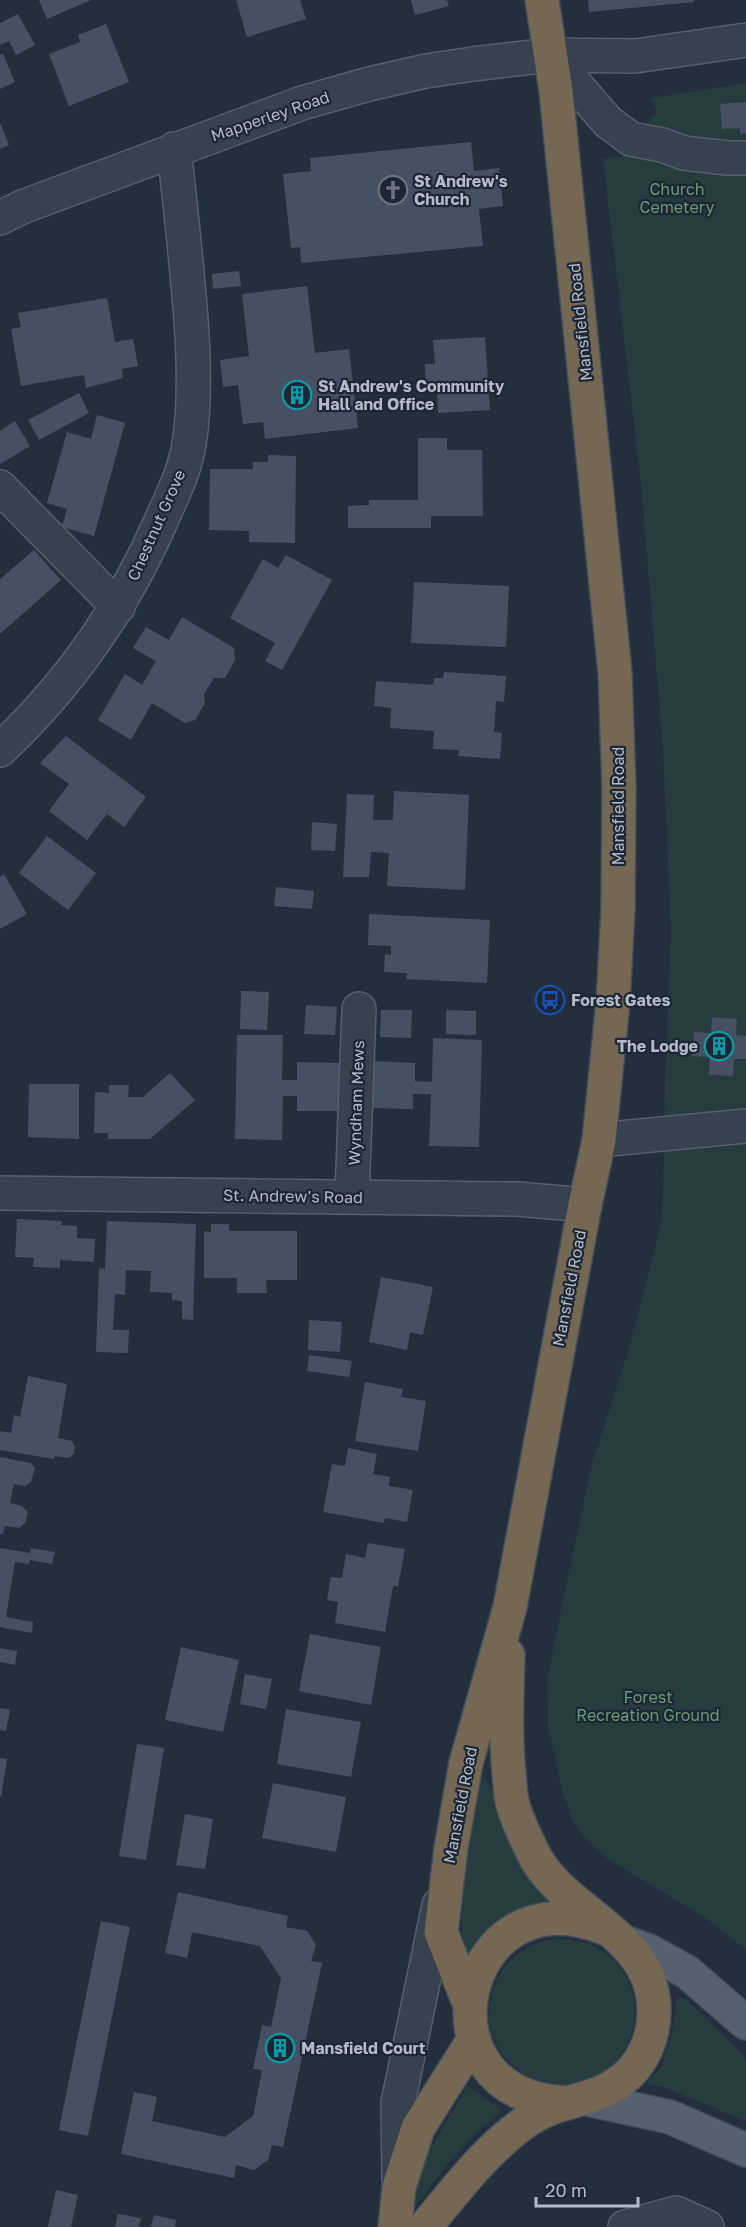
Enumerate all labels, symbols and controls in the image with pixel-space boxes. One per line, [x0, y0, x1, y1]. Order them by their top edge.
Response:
street label: Mapperley Road [208, 86, 332, 146]
place label: St Andrew's Church [414, 171, 508, 209]
church icon: St Andrew's Church [377, 174, 409, 206]
park label: Church Cemetery [640, 179, 715, 217]
street label: Mansfield Road [564, 262, 596, 382]
place label: St Andrew's Community Hall and Office [318, 376, 505, 414]
building icon: St Andrew's Community Hall and Office [281, 379, 313, 411]
street label: Chestnut Grove [123, 466, 189, 584]
street label: Mansfield Road [608, 747, 628, 865]
bus stop icon: Forest Gates [534, 984, 566, 1016]
place label: Forest Gates [571, 990, 671, 1010]
building icon: The Lodge [703, 1030, 735, 1062]
place label: The Lodge [617, 1036, 698, 1056]
street label: Wyndham Mews [344, 1040, 368, 1166]
street label: St. Andrew's Road [223, 1185, 363, 1207]
street label: Mansfield Road [548, 1228, 590, 1348]
park label: Forest Recreation Ground [576, 1687, 720, 1725]
street label: Mansfield Road [439, 1745, 481, 1865]
building icon: Mansfield Court [264, 2032, 296, 2064]
place label: Mansfield Court [301, 2038, 425, 2058]
scale bar [536, 2170, 638, 2208]
text: 20 m [545, 2179, 587, 2201]

